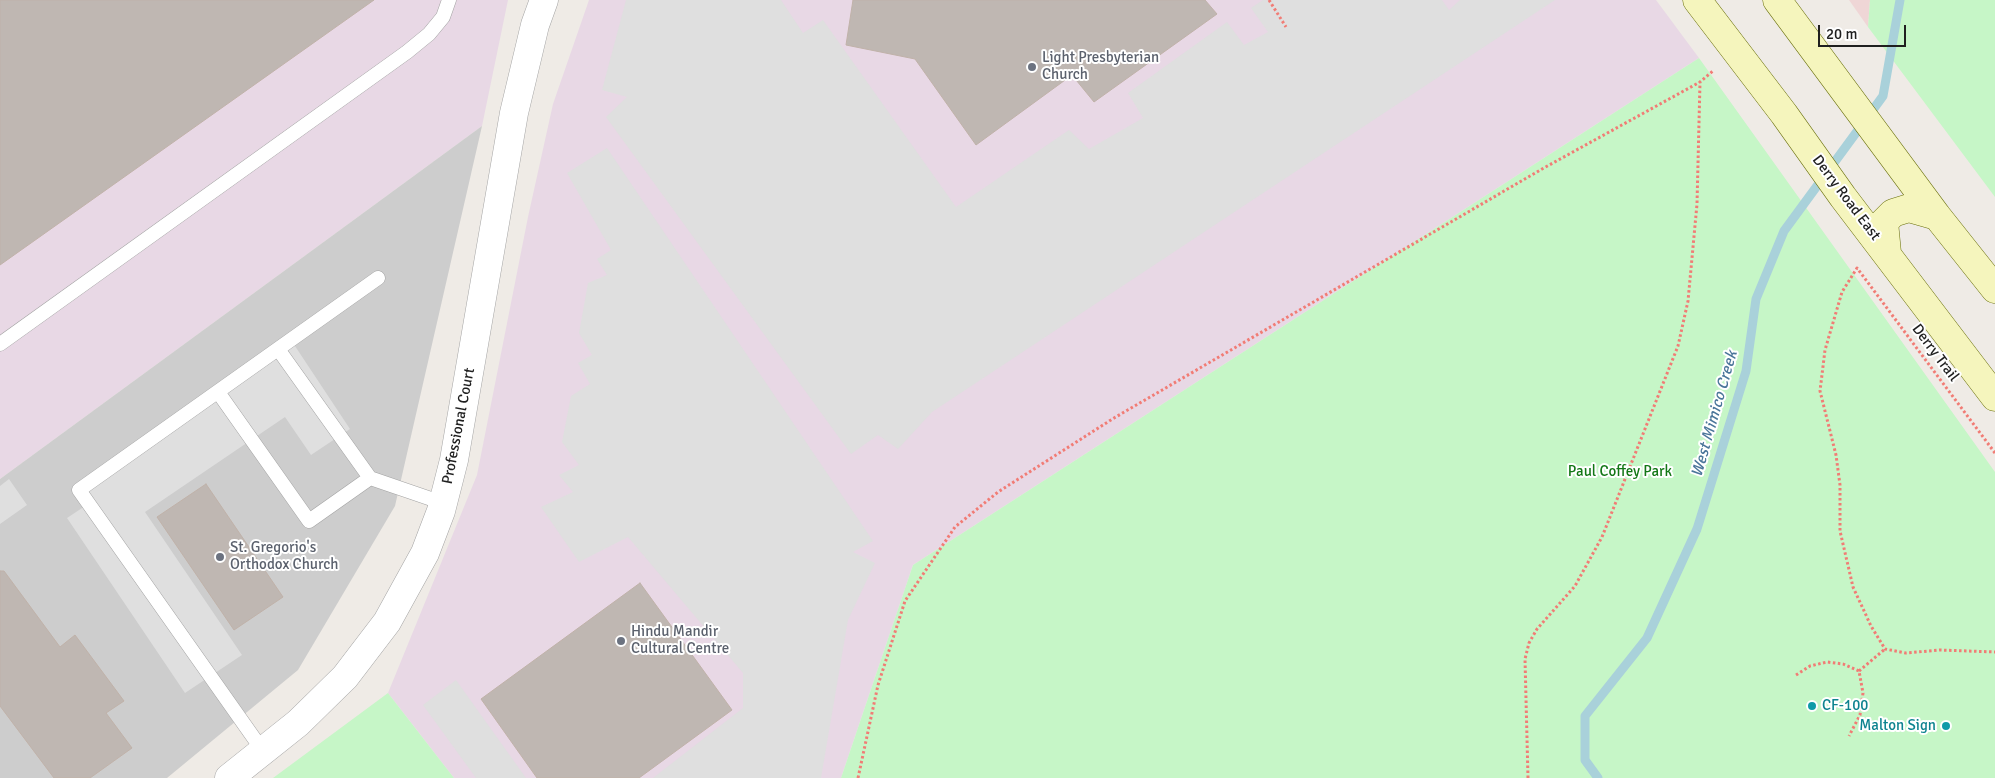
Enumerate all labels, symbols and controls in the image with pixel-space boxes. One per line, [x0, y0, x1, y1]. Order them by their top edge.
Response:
scale bar [1820, 15, 1908, 47]
text: 20 m [1826, 25, 1857, 43]
place label: Light Presbyterian Church [1042, 49, 1159, 84]
marker: Light Presbyterian Church [1026, 61, 1038, 73]
street label: Derry Road East [1808, 152, 1884, 244]
street label: Derry Trail [1908, 321, 1962, 385]
water label: West Mimico Creek [1688, 349, 1742, 479]
street label: Professional Court [439, 366, 479, 486]
park label: Paul Coffey Park [1568, 463, 1672, 481]
place label: St. Gregorio's Orthodox Church [230, 539, 339, 574]
marker: St. Gregorio's Orthodox Church [214, 551, 226, 563]
place label: Hindu Mandir Cultural Centre [631, 623, 729, 658]
marker: Hindu Mandir Cultural Centre [615, 635, 627, 647]
place label: CF-100 [1822, 697, 1868, 715]
marker: CF-100 [1806, 700, 1818, 712]
place label: Malton Sign [1859, 717, 1936, 735]
marker: Malton Sign [1940, 720, 1952, 732]

